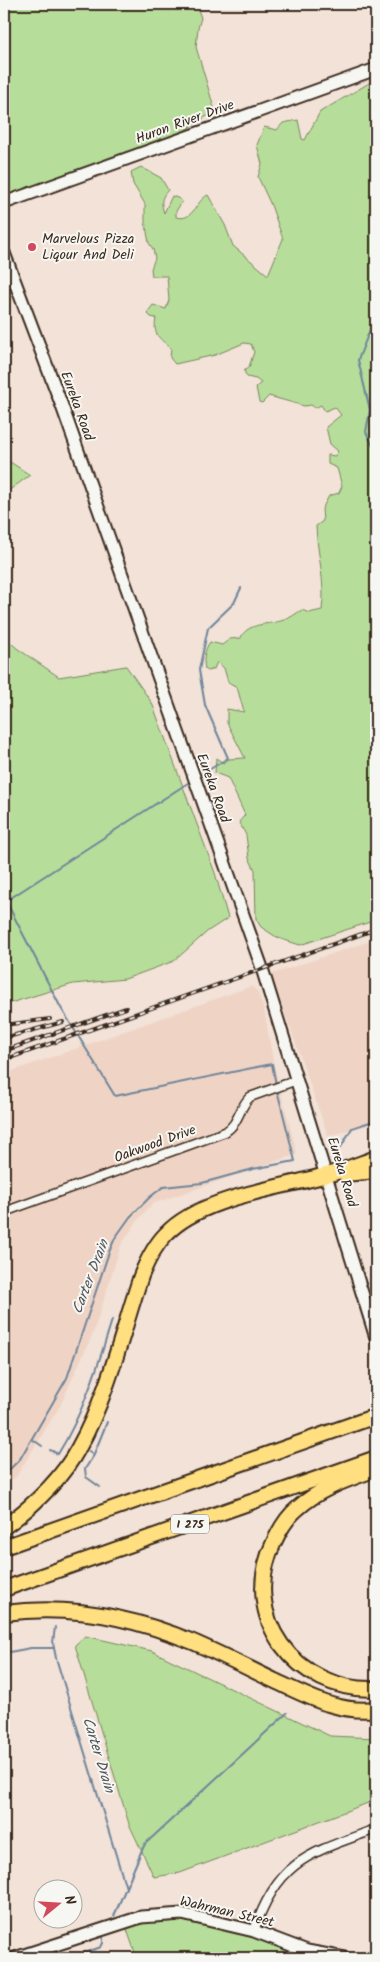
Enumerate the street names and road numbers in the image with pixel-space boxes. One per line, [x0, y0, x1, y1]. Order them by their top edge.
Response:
street label: Huron River Drive [133, 94, 238, 150]
street label: Eureka Road [54, 368, 100, 445]
street label: Eureka Road [190, 750, 236, 827]
street label: Oakwood Drive [111, 1119, 200, 1169]
street label: Eureka Road [321, 1134, 363, 1211]
road number: I 275 [171, 1515, 209, 1534]
street label: Wahrman Street [178, 1890, 277, 1934]

